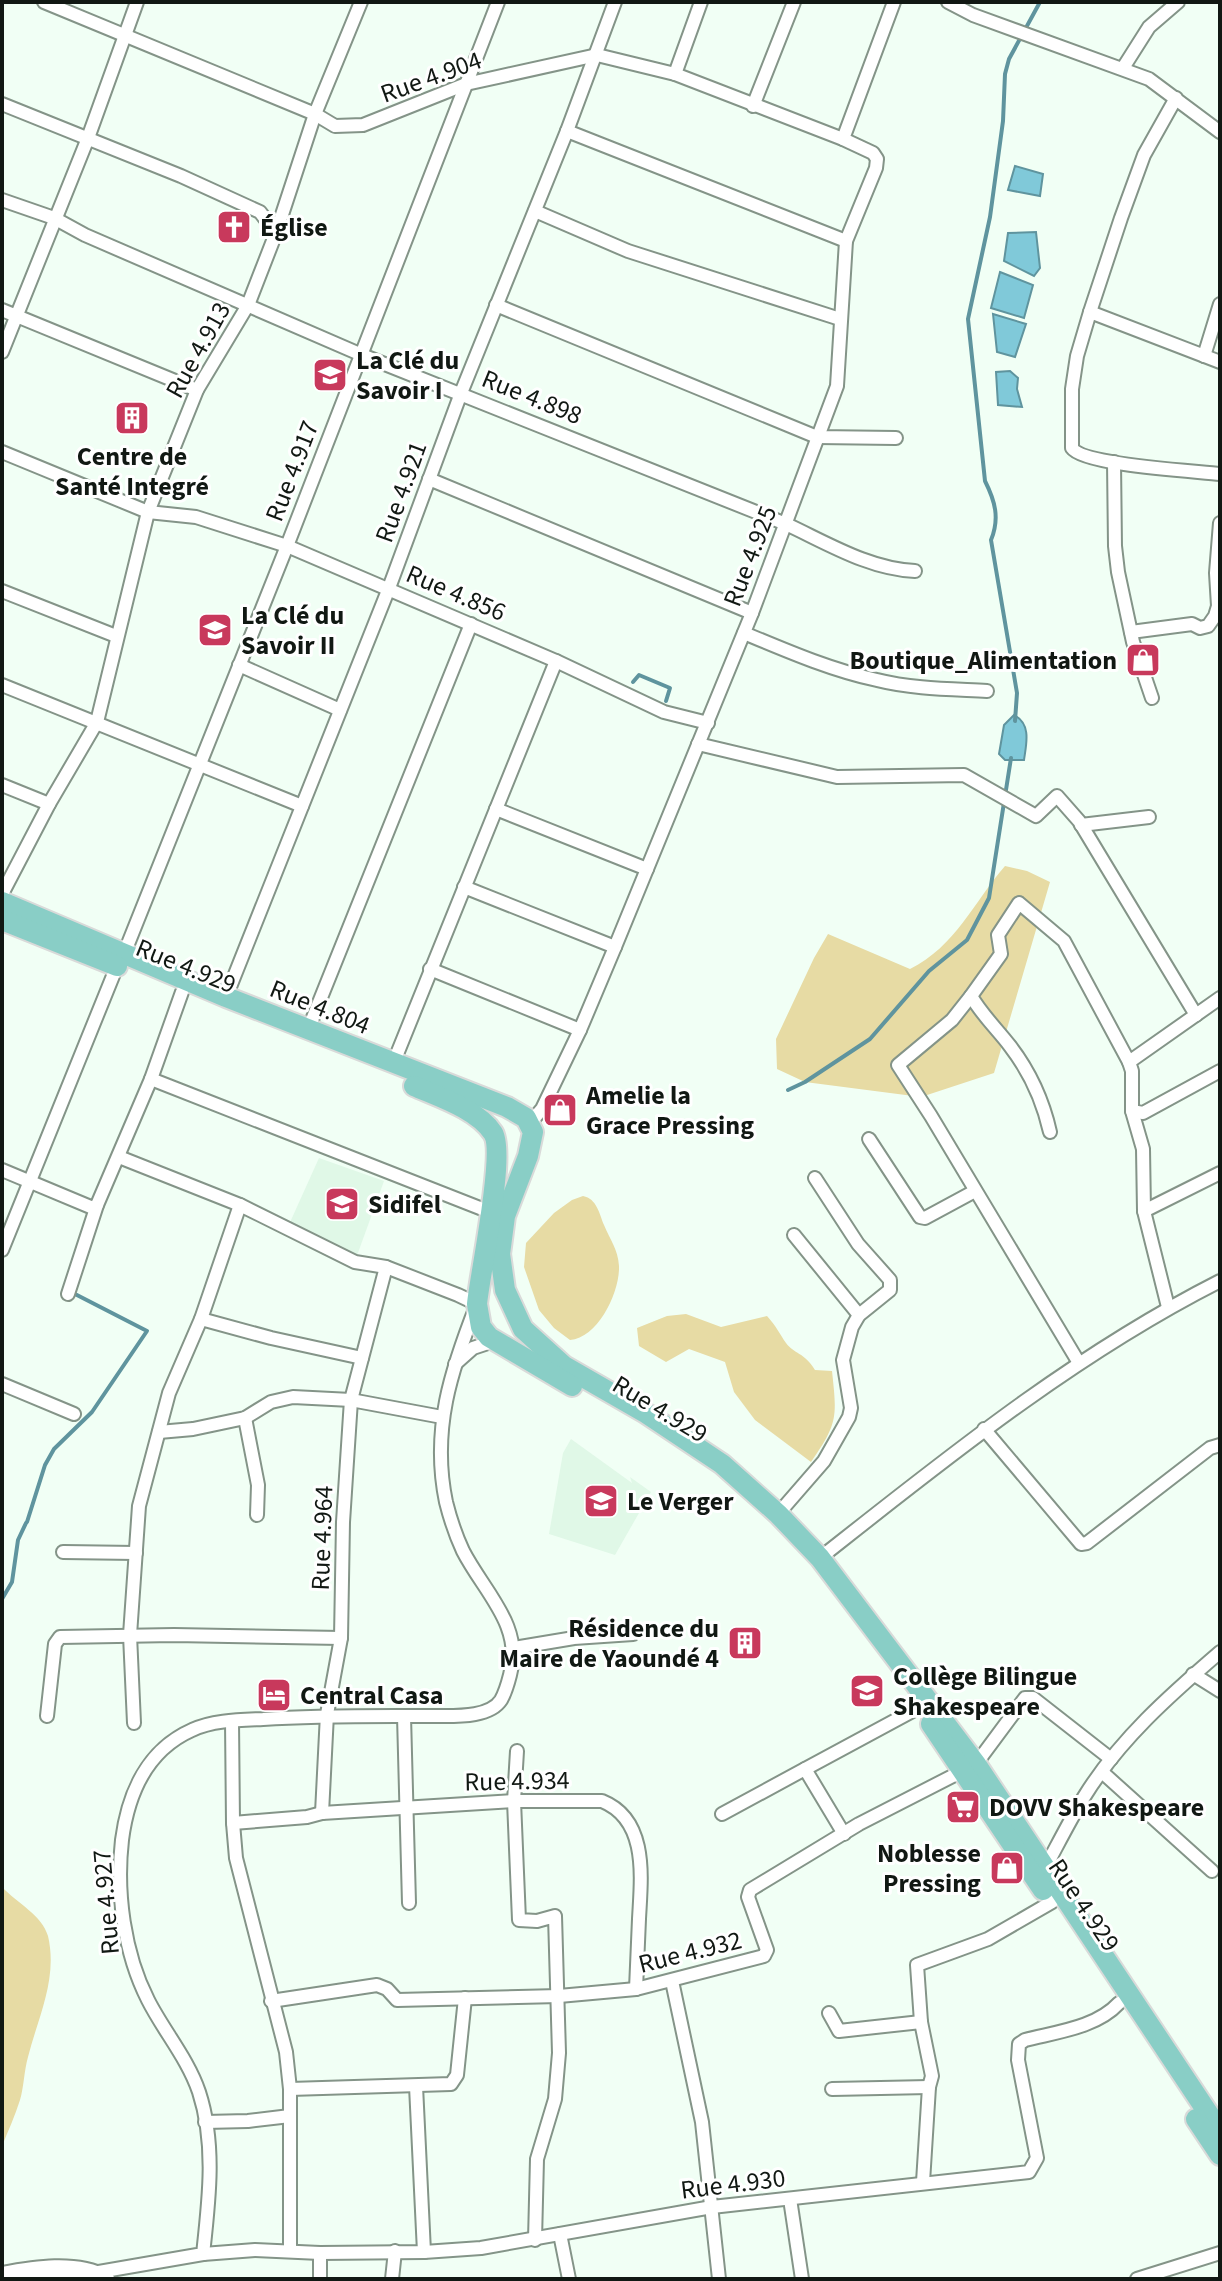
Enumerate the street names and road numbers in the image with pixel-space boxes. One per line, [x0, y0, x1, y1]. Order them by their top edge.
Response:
street label: Rue 4.904 [375, 42, 487, 112]
street label: Rue 4.913 [156, 295, 240, 405]
street label: Rue 4.898 [476, 360, 588, 434]
street label: Rue 4.917 [256, 415, 328, 527]
street label: Rue 4.921 [366, 436, 436, 548]
street label: Rue 4.925 [714, 500, 786, 612]
street label: Rue 4.856 [400, 555, 512, 631]
street label: Rue 4.929 [130, 929, 242, 1003]
street label: Rue 4.804 [264, 970, 376, 1044]
street label: Rue 4.929 [605, 1366, 715, 1452]
street label: Rue 4.964 [302, 1485, 342, 1591]
street label: Rue 4.934 [464, 1762, 570, 1800]
street label: Rue 4.927 [83, 1848, 129, 1956]
street label: Rue 4.929 [1039, 1851, 1129, 1959]
street label: Rue 4.932 [634, 1921, 746, 1983]
street label: Rue 4.930 [679, 2159, 787, 2209]

